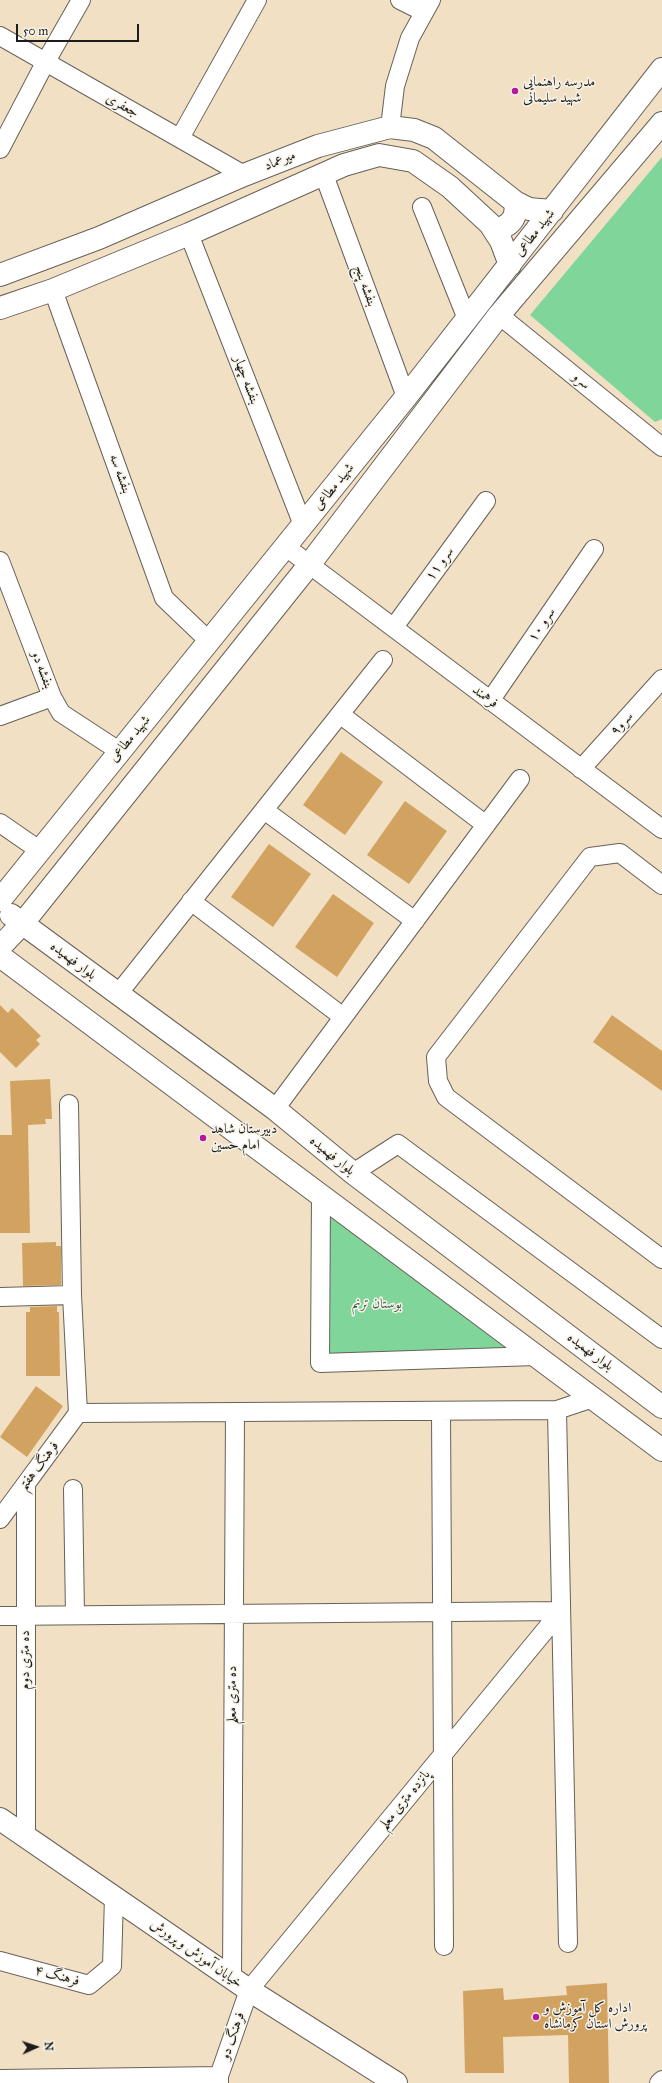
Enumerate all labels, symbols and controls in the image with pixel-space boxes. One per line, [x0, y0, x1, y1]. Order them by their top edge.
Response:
scale bar [18, 16, 141, 42]
text: 50 m [23, 24, 48, 38]
place label: مدرسه راهنمایی شهید سلیمانی [523, 75, 595, 108]
marker: مدرسه راهنمایی شهید سلیمانی [510, 86, 520, 96]
street label: جعفری [103, 90, 141, 122]
street label: میرعماد [262, 147, 298, 175]
street label: شهید مطاعی [511, 206, 559, 260]
street label: بنفشه پنج [350, 263, 380, 309]
street label: بنفشه چهار [229, 353, 263, 407]
street label: سرو [569, 369, 593, 393]
street label: بنفشه سه [105, 452, 135, 496]
street label: شهید مطاعی [310, 460, 358, 514]
street label: ۱۱ سرو [422, 544, 458, 584]
street label: سرو ۱۰ [525, 605, 559, 645]
street label: بنفشه دو [27, 649, 57, 691]
street label: فرهمند [469, 682, 501, 712]
street label: سرو۹ [607, 709, 637, 739]
street label: شهید مطاعی [106, 712, 154, 766]
street label: بلوار فهمیده [47, 938, 99, 984]
place label: دبیرستان شاهد امام حسین [211, 1122, 277, 1154]
marker: دبیرستان شاهد امام حسین [198, 1133, 208, 1143]
street label: بلوار فهمیده [306, 1133, 358, 1179]
park label: بوستان ترنم [352, 1297, 402, 1313]
street label: بلوار فهمیده [564, 1329, 616, 1375]
street label: فرهنگ هفتم [15, 1438, 63, 1494]
street label: ده متری دوم [18, 1630, 34, 1690]
street label: ده متری معلم [225, 1666, 241, 1724]
street label: پانزده متری معلم [376, 1767, 434, 1833]
street label: خیابان آموزش و پرورش [147, 1916, 245, 1992]
street label: فرهنگ ۴ [33, 1962, 81, 1990]
place label: اداره کل آموزش و پرورش استان کرمانشاه [544, 2001, 646, 2034]
street label: فرهنگ دو [217, 2010, 249, 2062]
marker: اداره کل آموزش و پرورش استان کرمانشاه [531, 2012, 541, 2022]
north arrow [16, 2027, 56, 2067]
text: N [42, 2041, 55, 2051]

